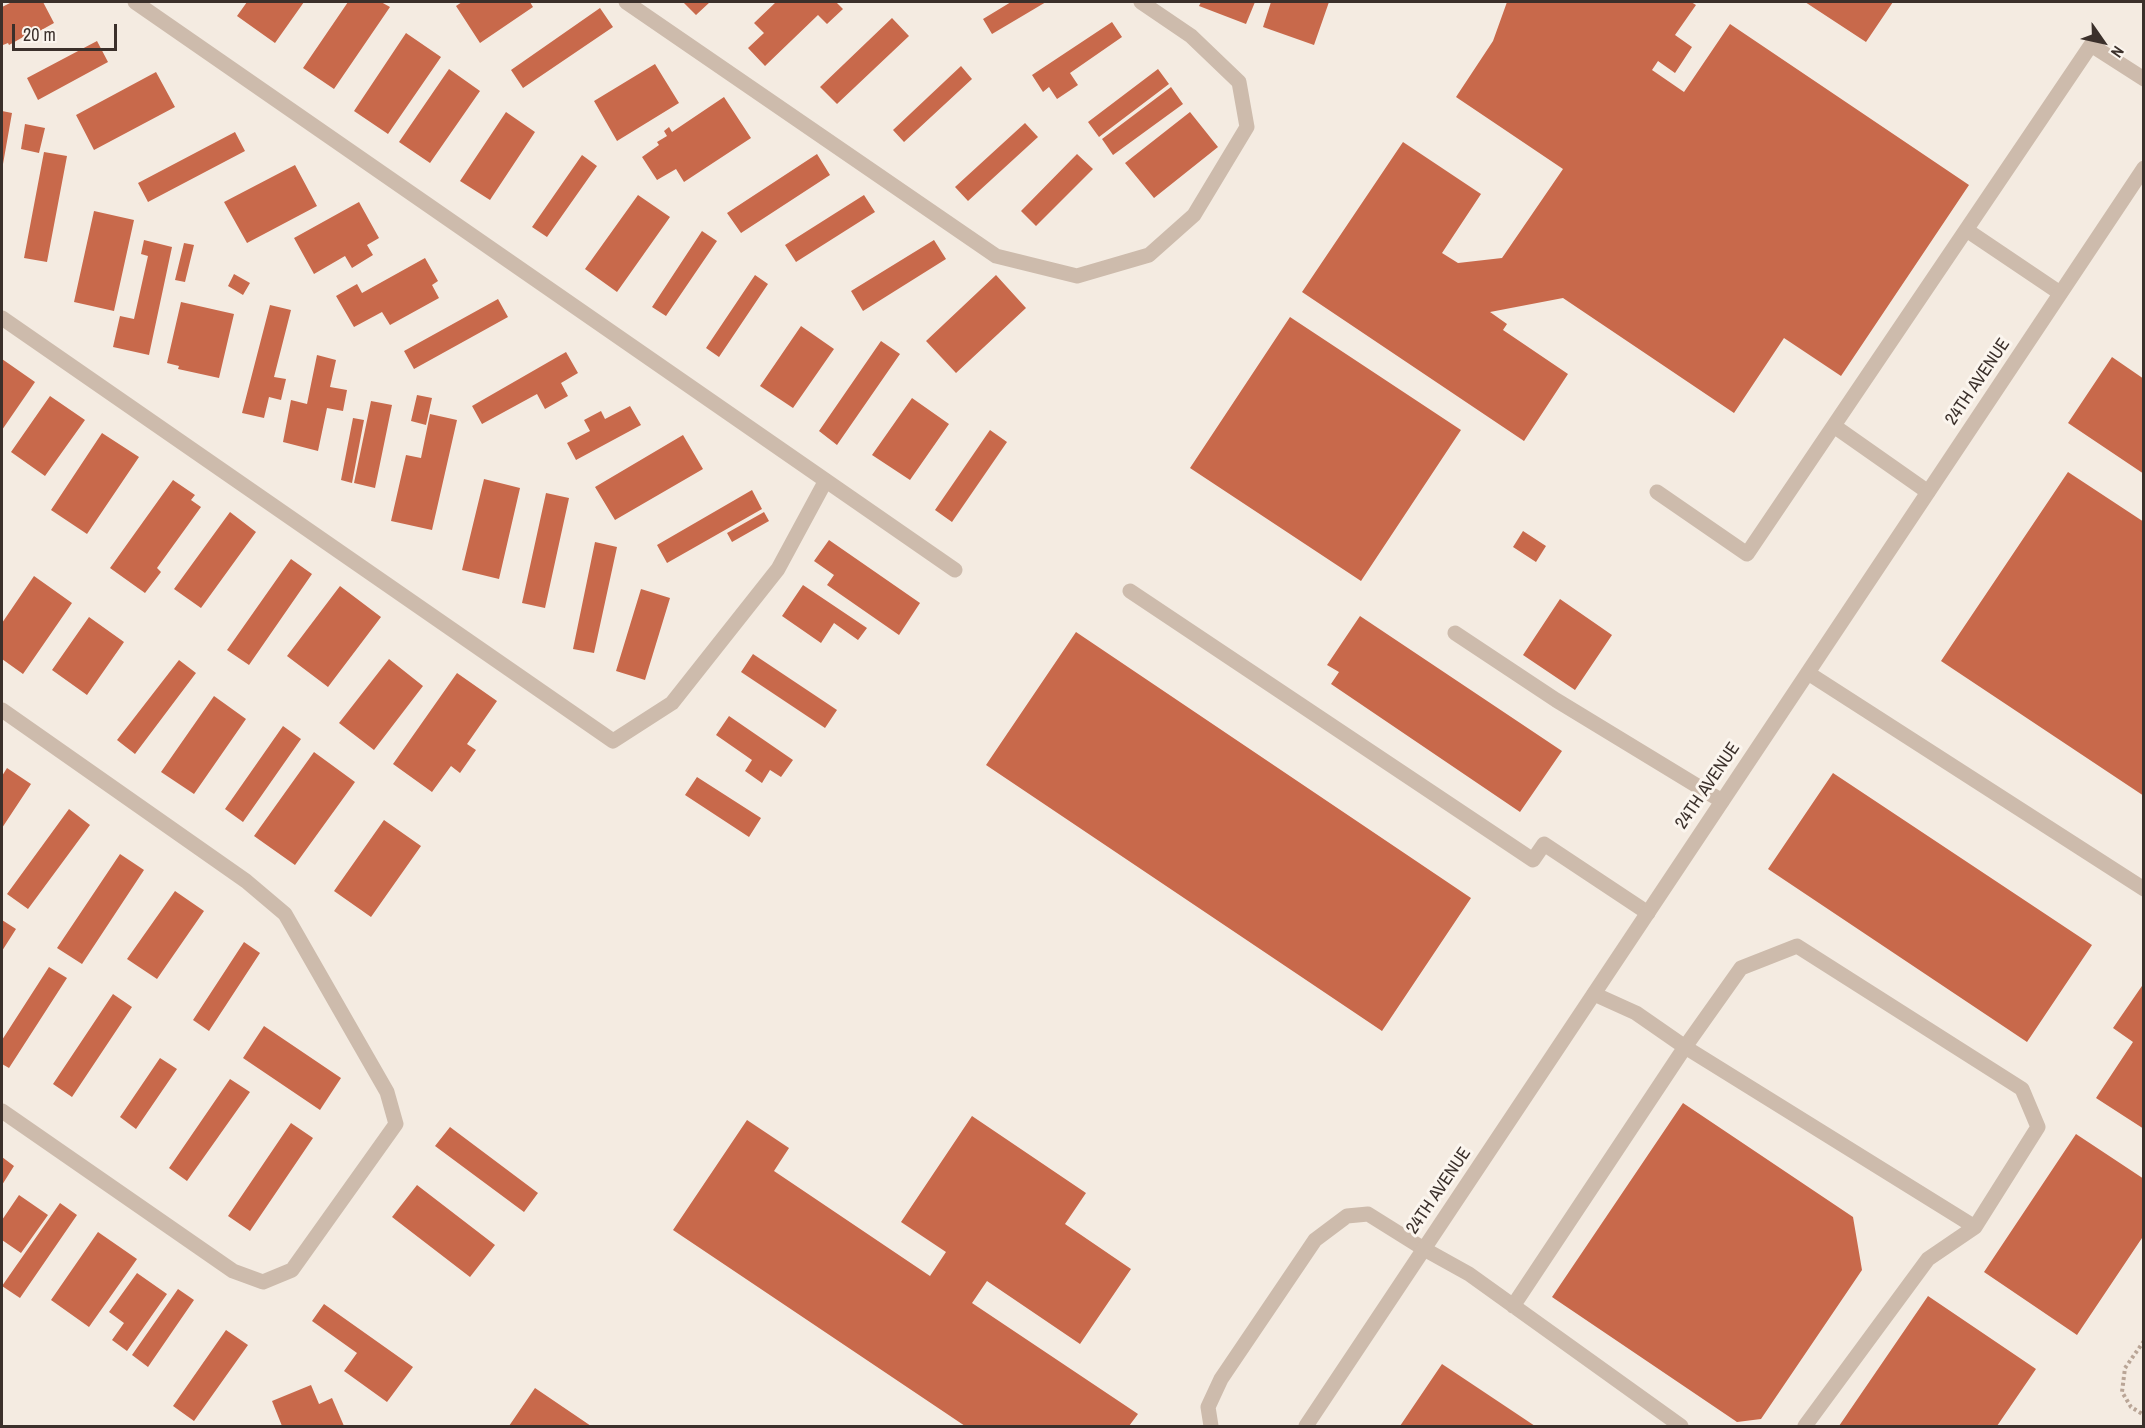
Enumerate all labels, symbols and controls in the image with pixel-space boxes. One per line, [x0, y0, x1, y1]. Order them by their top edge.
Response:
scale bar [15, 12, 120, 50]
north arrow [2073, 12, 2133, 72]
text: 20 m [23, 22, 56, 47]
text: N [2106, 42, 2130, 62]
street label: 24TH AVENUE [1941, 335, 2015, 429]
street label: 24TH AVENUE [1671, 739, 1745, 833]
street label: 24TH AVENUE [1402, 1144, 1476, 1238]

